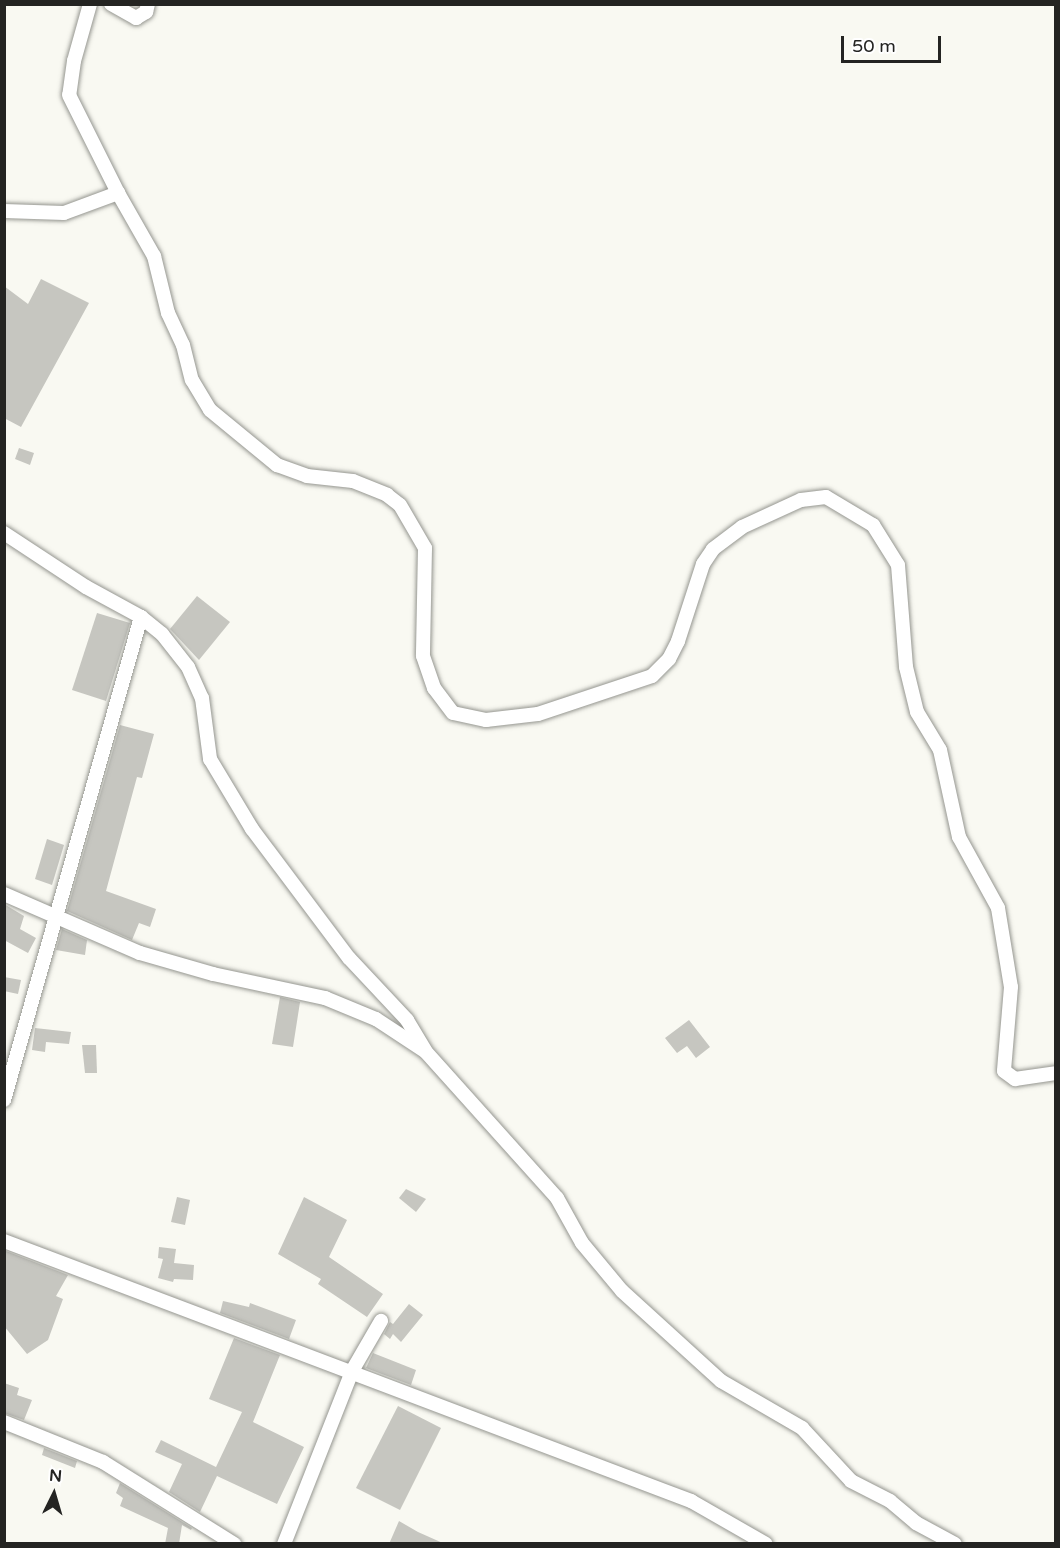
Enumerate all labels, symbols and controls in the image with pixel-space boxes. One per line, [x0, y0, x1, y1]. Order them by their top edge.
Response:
scale bar [844, 24, 944, 62]
text: 50 m [852, 35, 896, 57]
north arrow [24, 1464, 84, 1524]
text: N [48, 1466, 63, 1487]

